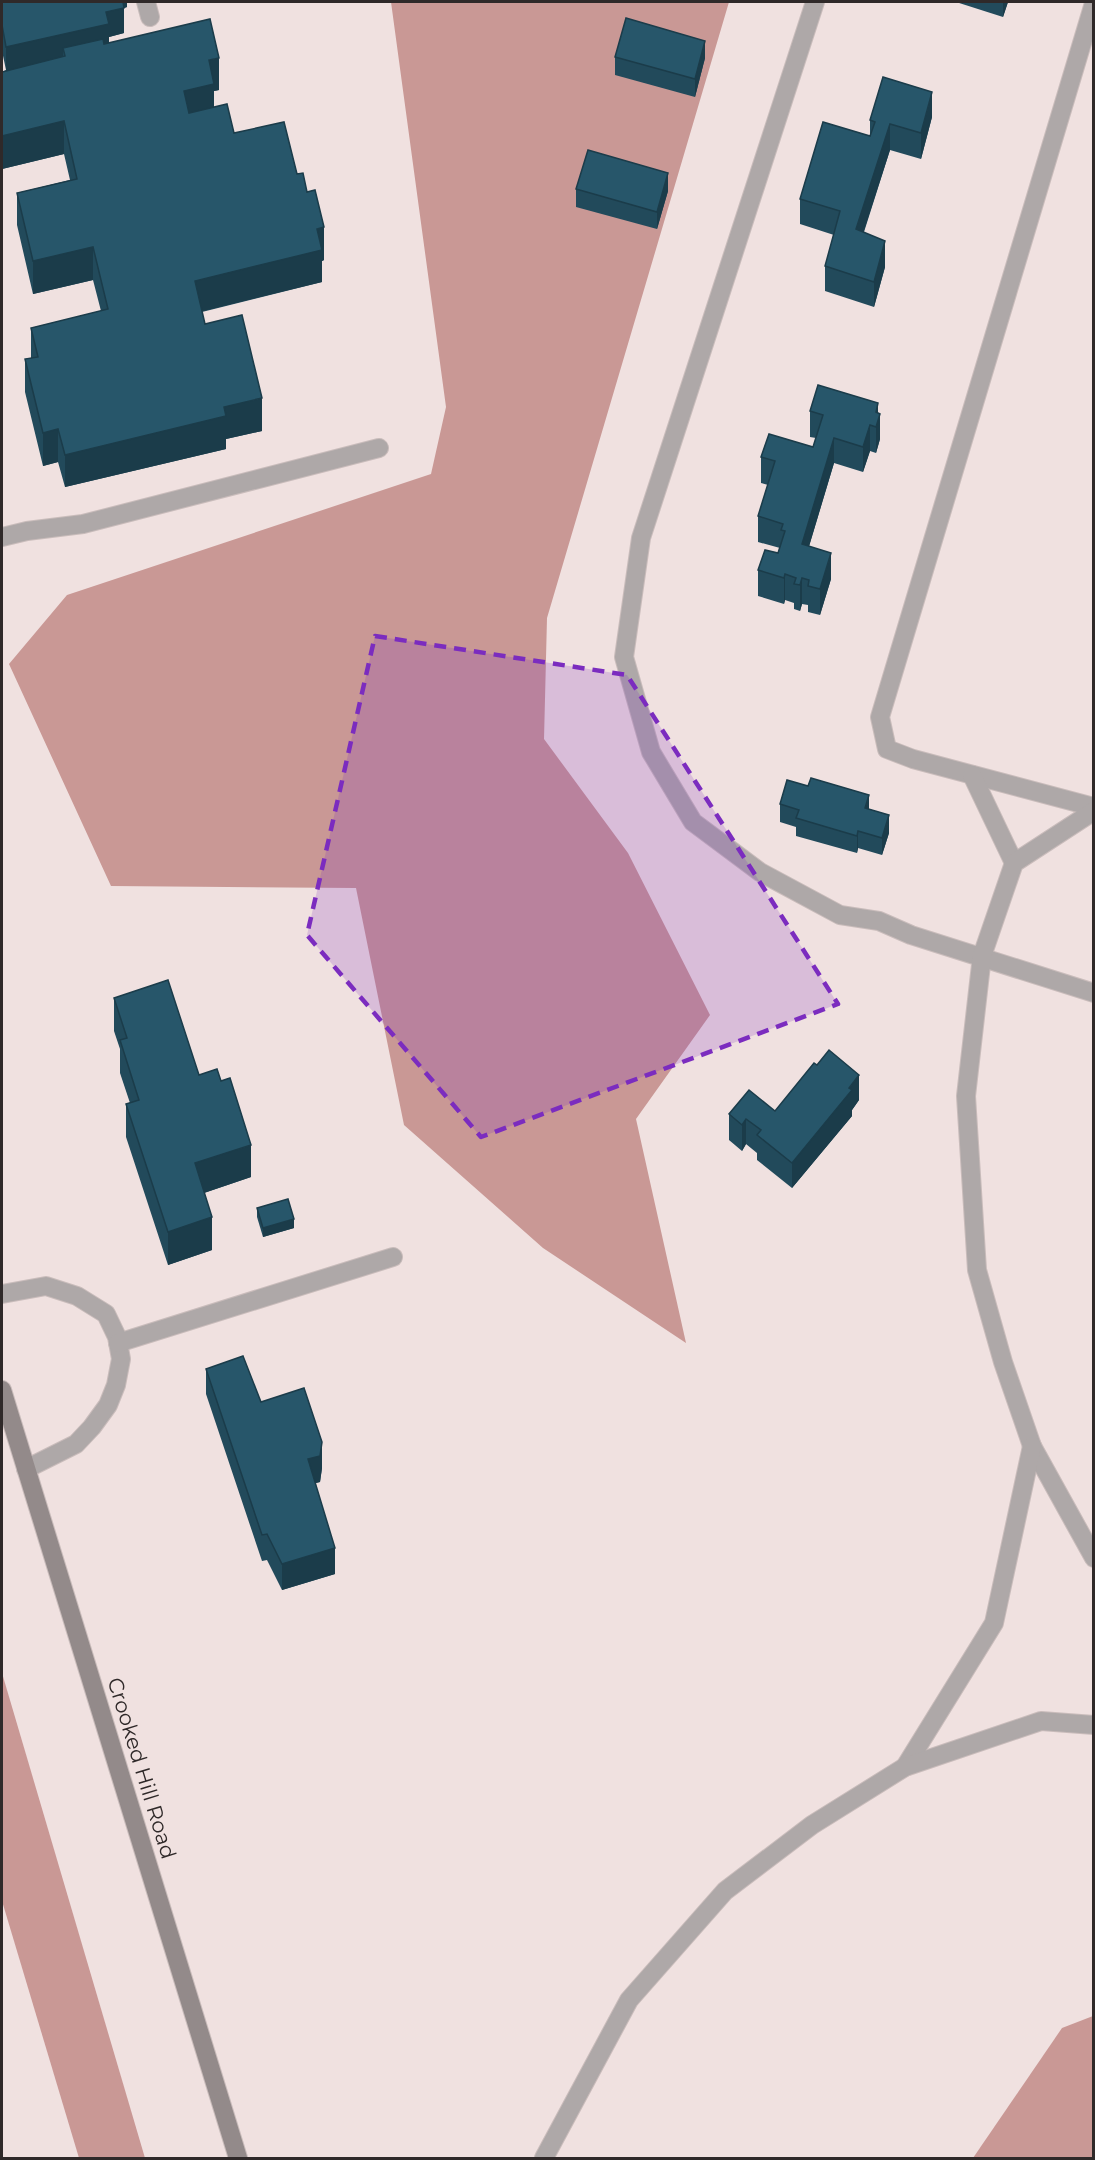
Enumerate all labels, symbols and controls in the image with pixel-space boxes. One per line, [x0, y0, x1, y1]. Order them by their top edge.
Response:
street label: Crooked Hill Road [103, 1674, 181, 1862]

